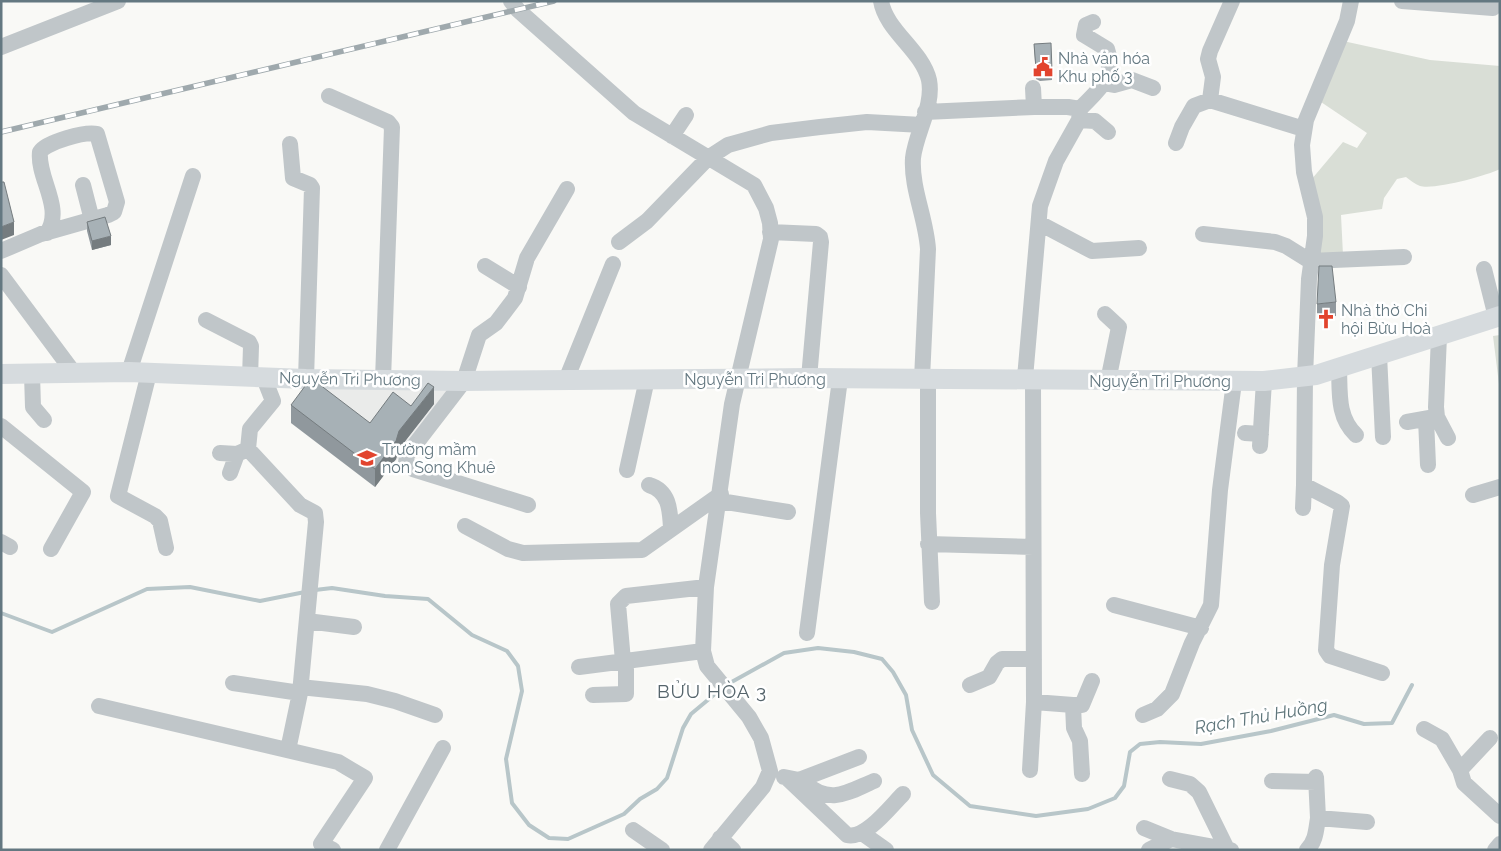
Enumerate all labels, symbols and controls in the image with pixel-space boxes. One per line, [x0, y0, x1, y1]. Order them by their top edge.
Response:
place label: Nhà văn hóa Khu phố 3 [1058, 49, 1150, 86]
public building icon: Nhà văn hóa Khu phố 3 [1032, 56, 1054, 78]
place label: Nhà thờ Chi hội Bửu Hoà [1341, 301, 1431, 338]
church icon: Nhà thờ Chi hội Bửu Hoà [1315, 308, 1337, 330]
street label: Nguyễn Tri Phương [279, 368, 421, 390]
street label: Nguyễn Tri Phương [684, 370, 826, 389]
street label: Nguyễn Tri Phương [1089, 372, 1231, 391]
place label: Trường mầm non Song Khuê [382, 440, 495, 477]
school or university icon: Trường mầm non Song Khuê [356, 447, 378, 469]
district label: BỬU HÒA 3 [657, 680, 767, 702]
water label: Rạch Thủ Huồng [1193, 694, 1330, 738]

